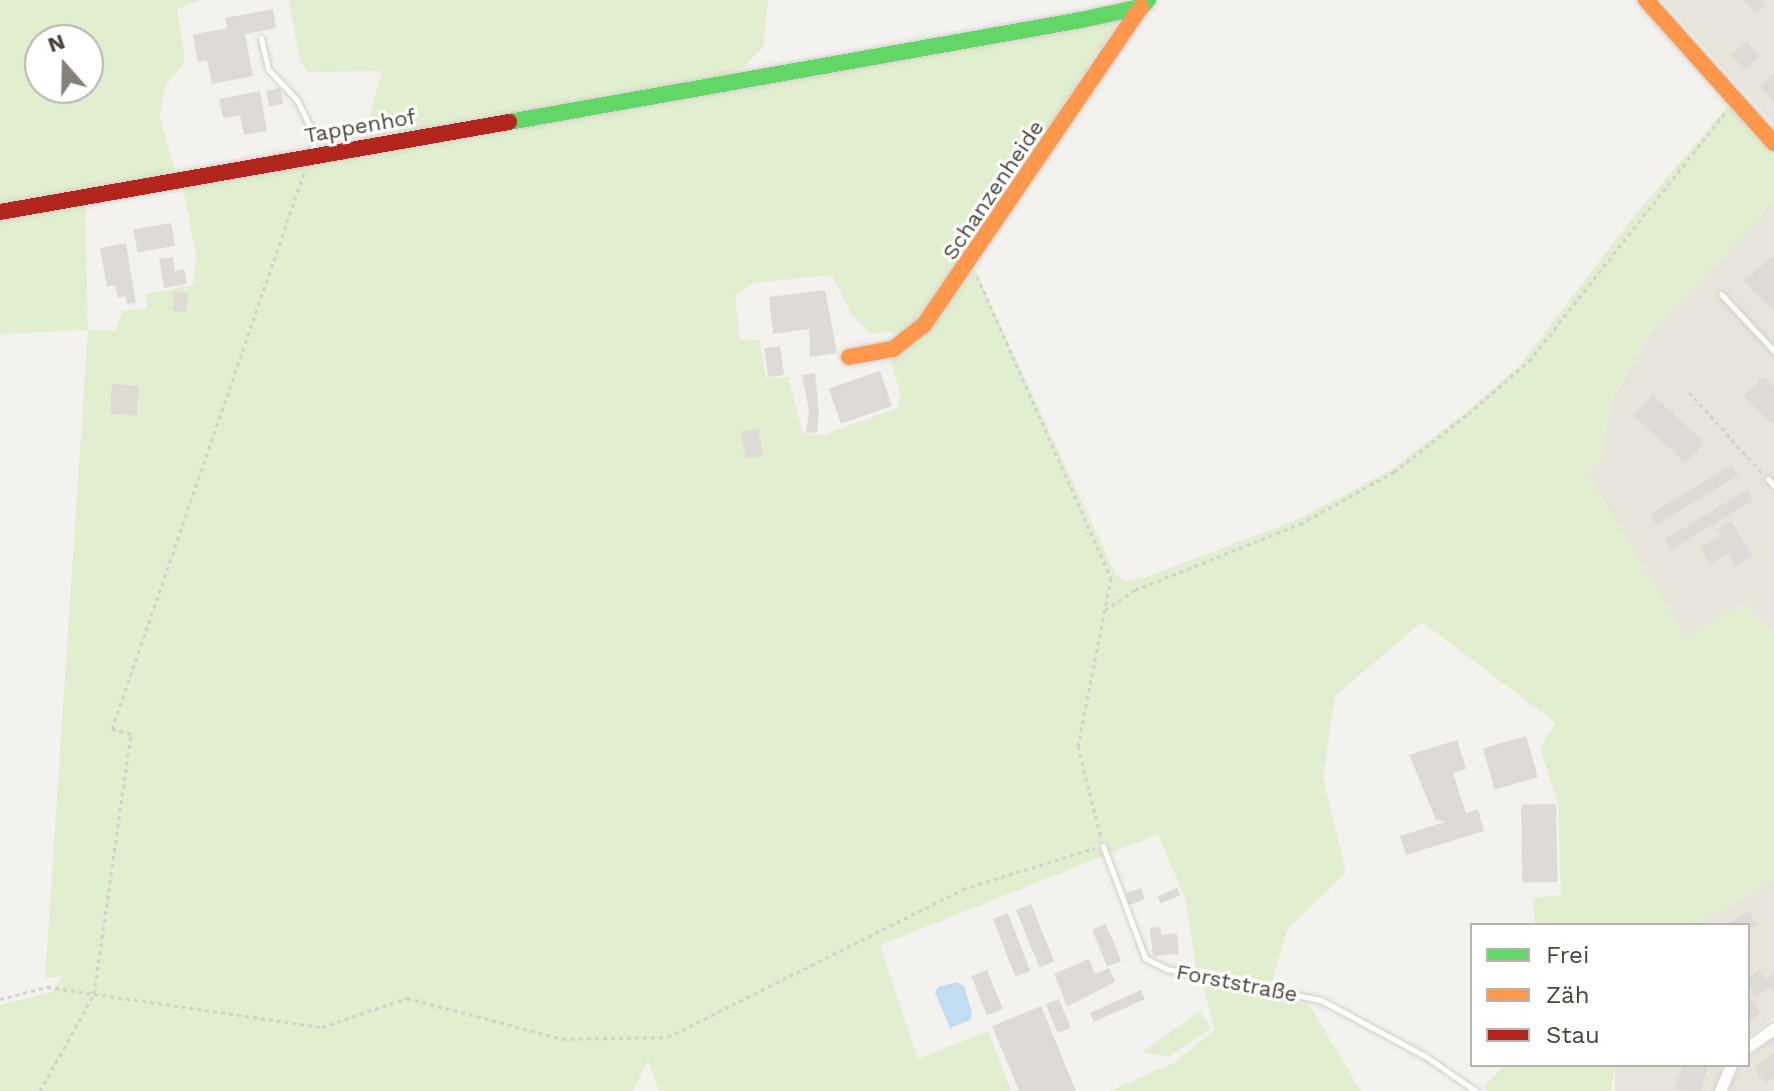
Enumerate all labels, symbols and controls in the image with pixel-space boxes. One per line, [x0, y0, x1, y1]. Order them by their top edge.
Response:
north arrow [24, 24, 104, 104]
text: N [44, 28, 68, 57]
street label: Tappenhof [302, 103, 418, 149]
street label: Schanzenheide [937, 115, 1049, 265]
legend [1470, 923, 1750, 1067]
text: Frei [1546, 941, 1589, 969]
street label: Forststraße [1174, 958, 1300, 1008]
text: Zäh [1546, 981, 1590, 1009]
text: Stau [1546, 1021, 1600, 1049]

